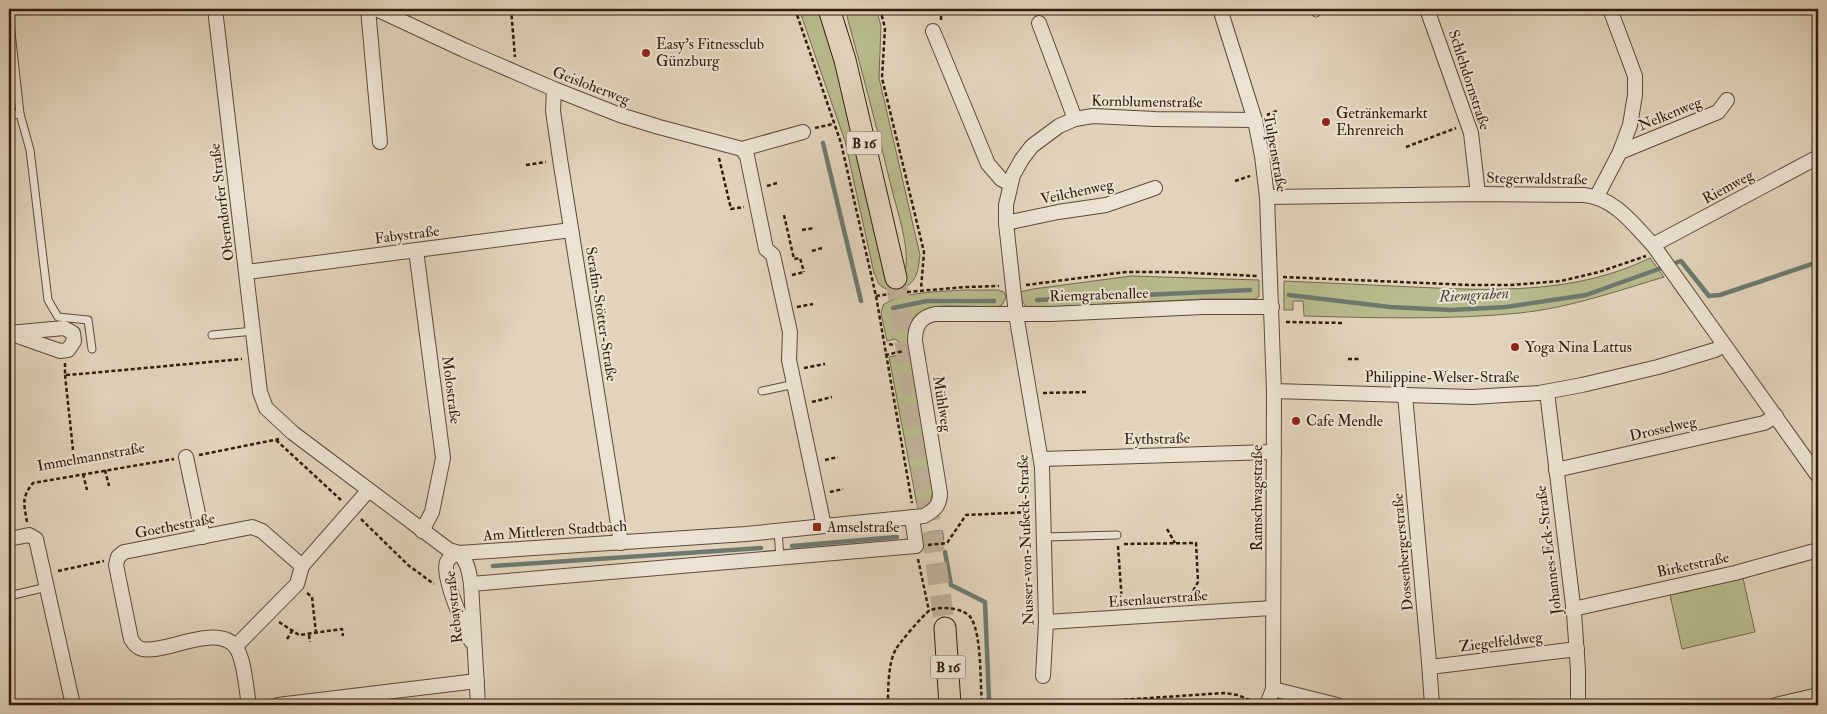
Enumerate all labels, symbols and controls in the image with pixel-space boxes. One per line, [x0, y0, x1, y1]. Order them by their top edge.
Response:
street label: Schlehdornstraße [1444, 27, 1494, 133]
place label: Easy's Fitnessclub Günzburg [656, 35, 764, 71]
marker: Easy's Fitnessclub Günzburg [640, 47, 652, 59]
street label: Geisloherweg [550, 63, 633, 110]
street label: Kornblumenstraße [1091, 92, 1203, 112]
street label: Nelkenweg [1635, 92, 1705, 135]
place label: Getränkemarkt Ehrenreich [1336, 104, 1428, 140]
street label: Tulpenstraße [1258, 112, 1291, 194]
marker: Getränkemarkt Ehrenreich [1320, 116, 1332, 128]
road number: B 16 [846, 132, 882, 154]
street label: Oberndorfer Straße [205, 142, 239, 262]
street label: Riemweg [1699, 165, 1757, 208]
street label: Stegerwaldstraße [1486, 169, 1588, 189]
street label: Veilchenweg [1039, 175, 1116, 209]
street label: Fabystraße [373, 222, 441, 248]
street label: Serafin-Stötter-Straße [581, 245, 621, 383]
water label: Riemgraben [1437, 283, 1510, 307]
street label: Riemgrabenallee [1049, 284, 1149, 306]
place label: Yoga Nina Lattus [1525, 338, 1632, 357]
marker: Yoga Nina Lattus [1509, 341, 1521, 353]
street label: Molostraße [437, 355, 465, 425]
street label: Philippine-Welser-Straße [1365, 368, 1519, 388]
street label: Mühlweg [928, 375, 956, 434]
place label: Cafe Mendle [1306, 412, 1383, 431]
street label: Drosselweg [1628, 412, 1699, 446]
marker: Cafe Mendle [1290, 415, 1302, 427]
street label: Eythstraße [1124, 429, 1190, 449]
street label: Immelmannstraße [36, 438, 146, 476]
street label: Ramschwagstraße [1248, 445, 1267, 551]
street label: Nusser-von-Nußeck-Straße [1014, 454, 1038, 626]
street label: Johannes-Eck-Straße [1532, 484, 1567, 617]
street label: Dossenbergerstraße [1388, 492, 1418, 612]
street label: Goethestraße [133, 509, 217, 543]
street label: Am Mittleren Stadtbach [481, 516, 628, 546]
place label: Amselstraße [826, 518, 900, 537]
marker: Amselstraße [811, 521, 823, 533]
street label: Birketstraße [1655, 548, 1731, 582]
street label: Rebaystraße [441, 570, 467, 644]
street label: Eisenlauerstraße [1108, 586, 1208, 612]
street label: Ziegelfeldweg [1458, 627, 1544, 657]
road number: B 16 [930, 656, 966, 679]

